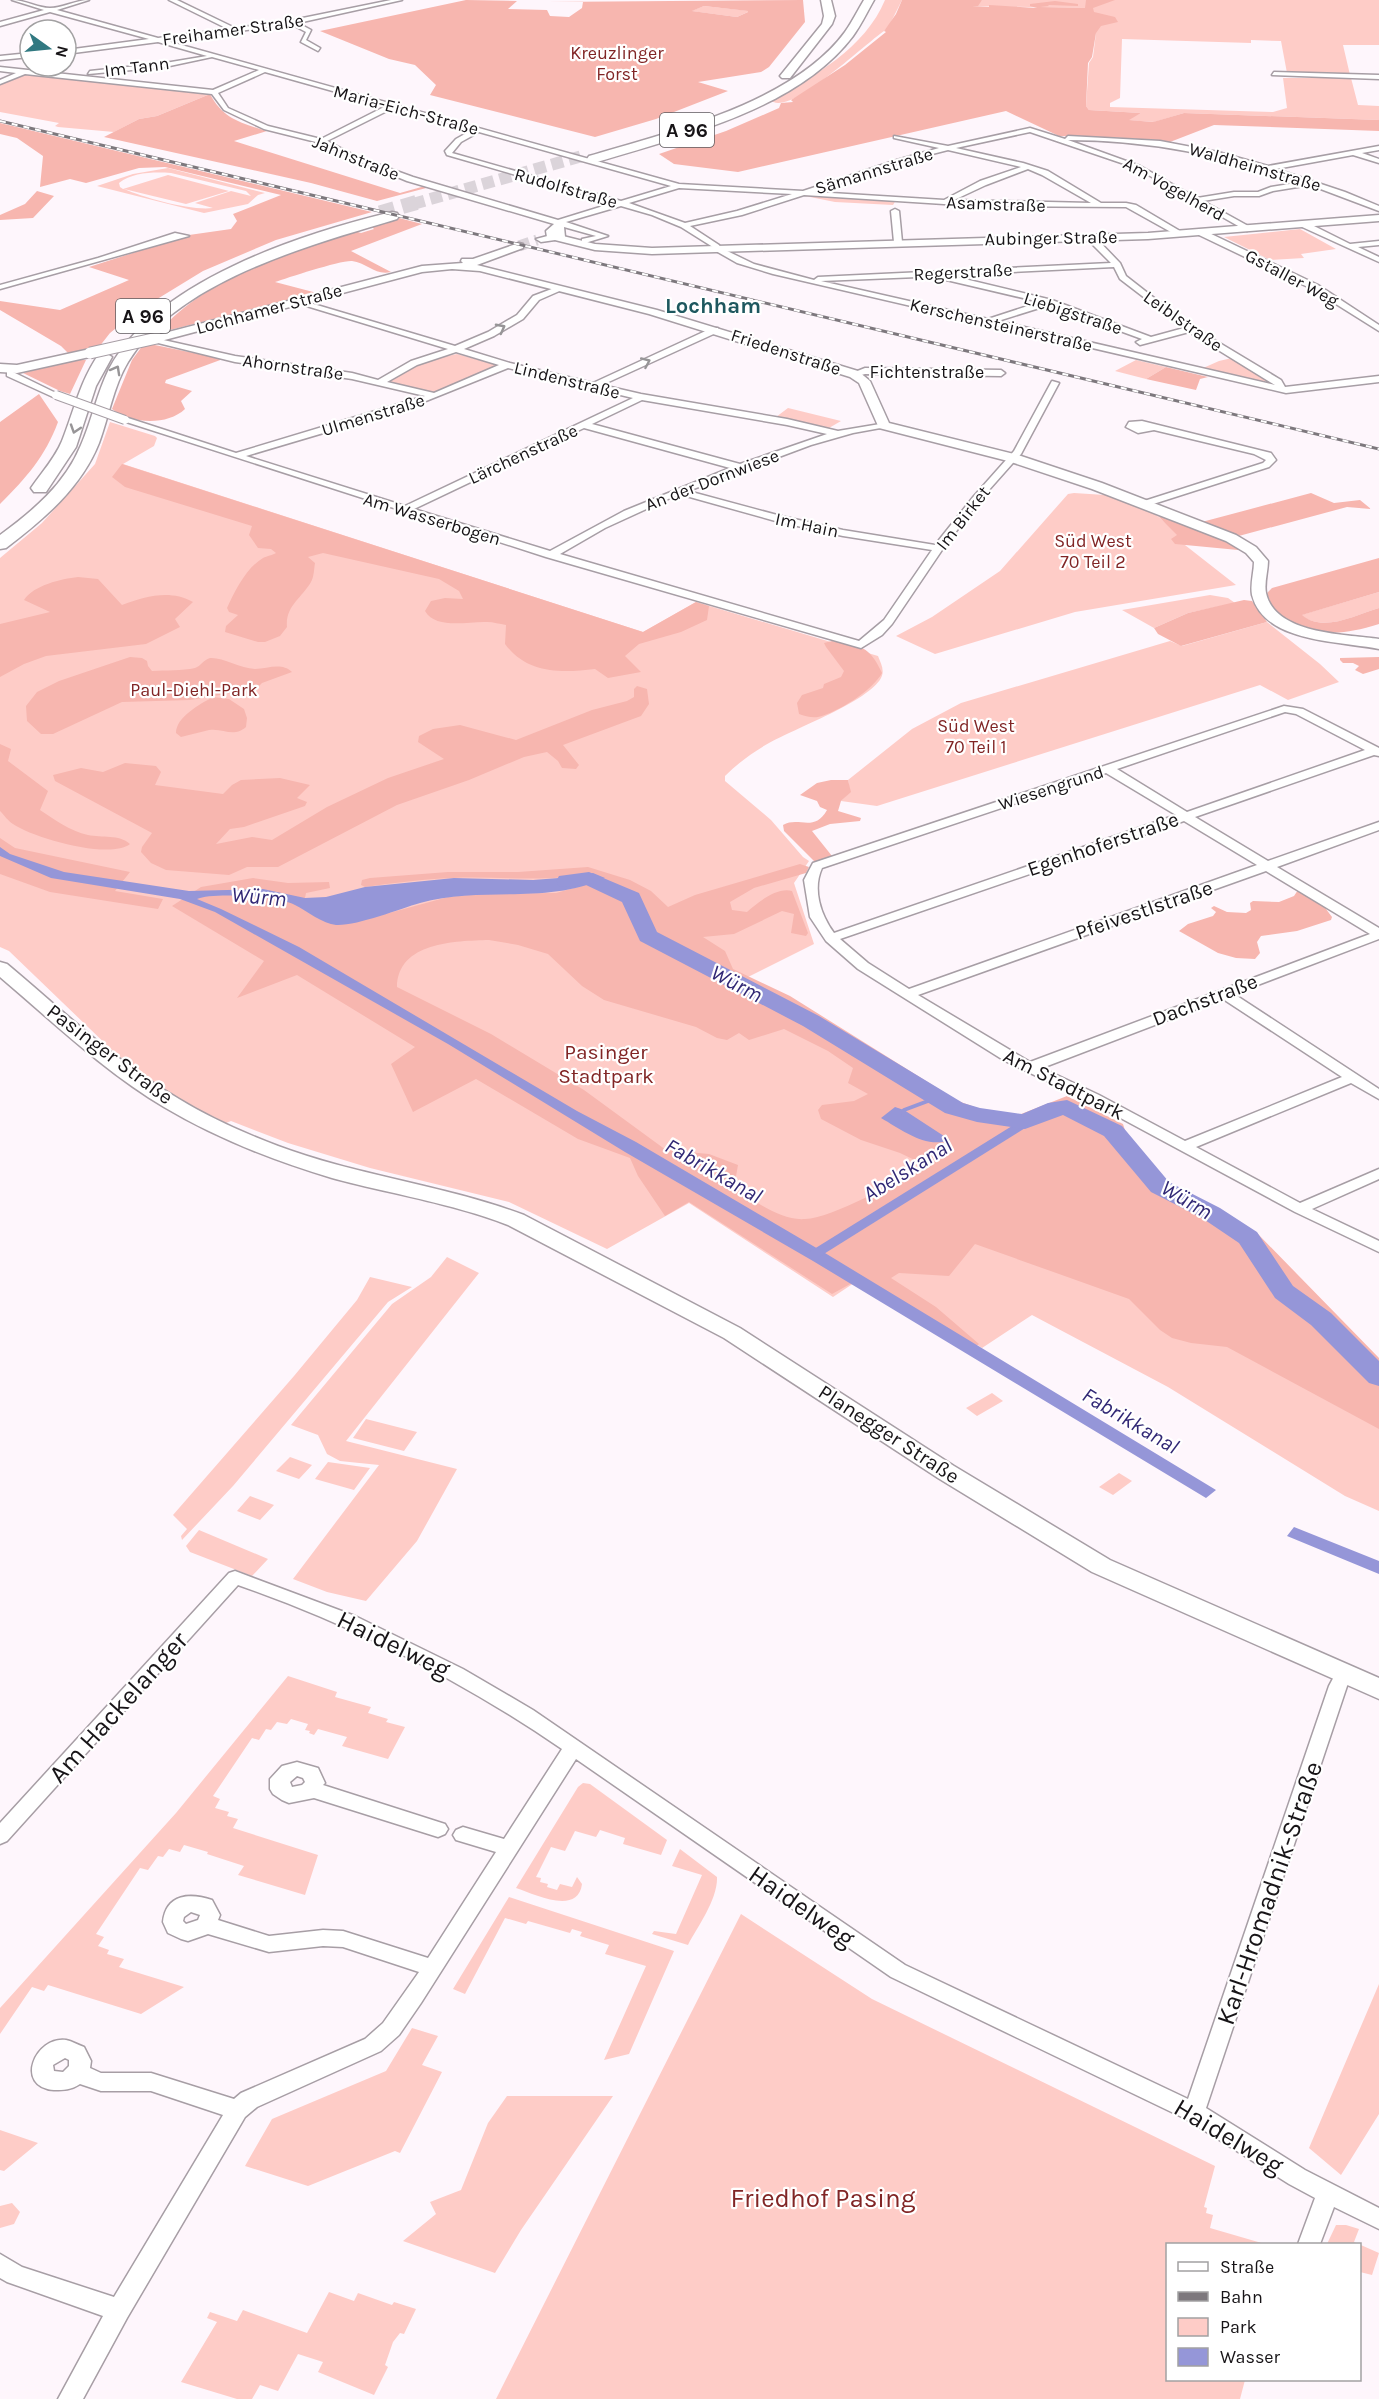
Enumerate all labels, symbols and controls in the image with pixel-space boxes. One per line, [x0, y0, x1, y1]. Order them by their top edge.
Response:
street label: Freihamer Straße [161, 9, 305, 51]
north arrow [18, 18, 78, 78]
park label: Kreuzlinger Forst [570, 42, 664, 85]
text: N [51, 44, 73, 60]
street label: Im Tann [103, 52, 171, 82]
street label: Maria-Eich-Straße [331, 80, 481, 140]
road number: A 96 [660, 113, 714, 147]
street label: Jahnstraße [309, 131, 403, 185]
street label: Waldheimstraße [1186, 138, 1324, 196]
street label: Sämannstraße [812, 143, 936, 199]
street label: Am Vogelherd [1119, 152, 1229, 226]
street label: Rudolfstraße [512, 163, 620, 213]
street label: Asamstraße [946, 191, 1046, 217]
street label: Aubinger Straße [984, 226, 1118, 250]
street label: Gstaller Weg [1241, 244, 1343, 312]
street label: Regerstraße [913, 258, 1013, 286]
street label: Lochhamer Straße [194, 279, 344, 339]
street label: Leiblstraße [1139, 286, 1227, 356]
street label: Liebigstraße [1021, 287, 1125, 339]
district label: Lochham [665, 293, 761, 319]
street label: Kerschensteinerstraße [908, 293, 1094, 357]
road number: A 96 [116, 299, 170, 333]
one-way arrow [495, 324, 506, 335]
street label: Friedenstraße [728, 324, 844, 380]
street label: Ahornstraße [241, 349, 345, 385]
street label: Lindenstraße [512, 356, 622, 404]
one-way arrow [640, 357, 651, 369]
street label: Fichtenstraße [870, 361, 984, 383]
one-way arrow [109, 366, 120, 376]
street label: Ulmenstraße [319, 389, 427, 441]
street label: Lärchenstraße [465, 419, 581, 489]
one-way arrow [69, 423, 82, 434]
street label: An der Dornwiese [642, 444, 782, 516]
street label: Im Birket [931, 481, 995, 554]
street label: Am Wasserbogen [361, 488, 503, 550]
street label: Im Hain [773, 508, 841, 542]
park label: Süd West 70 Teil 2 [1054, 530, 1132, 573]
park label: Paul-Diehl-Park [130, 679, 258, 701]
park label: Süd West 70 Teil 1 [937, 715, 1015, 758]
street label: Wiesengrund [996, 761, 1106, 815]
street label: Egenhoferstraße [1024, 807, 1182, 881]
street label: Pfeivestlstraße [1072, 875, 1216, 945]
water label: Würm [230, 882, 288, 912]
water label: Würm [706, 959, 767, 1008]
street label: Dachstraße [1149, 969, 1261, 1031]
street label: Pasinger Straße [42, 999, 178, 1109]
park label: Pasinger Stadtpark [558, 1040, 654, 1088]
street label: Am Stadtpark [1000, 1043, 1129, 1125]
water label: Abelskanal [858, 1132, 957, 1207]
water label: Fabrikkanal [660, 1133, 767, 1209]
water label: Würm [1156, 1174, 1217, 1225]
street label: Planegger Straße [814, 1380, 964, 1488]
water label: Fabrikkanal [1077, 1382, 1183, 1460]
street label: Haidelweg [332, 1604, 456, 1685]
street label: Am Hackelanger [42, 1625, 195, 1790]
street label: Karl-Hromadnik-Straße [1210, 1757, 1329, 2029]
street label: Haidelweg [743, 1859, 861, 1954]
street label: Haidelweg [1168, 2092, 1289, 2181]
park label: Friedhof Pasing [731, 2183, 916, 2214]
legend [1166, 2243, 1361, 2381]
text: Straße [1220, 2256, 1274, 2278]
text: Bahn [1220, 2286, 1263, 2308]
text: Park [1220, 2316, 1257, 2338]
text: Wasser [1220, 2346, 1281, 2368]

